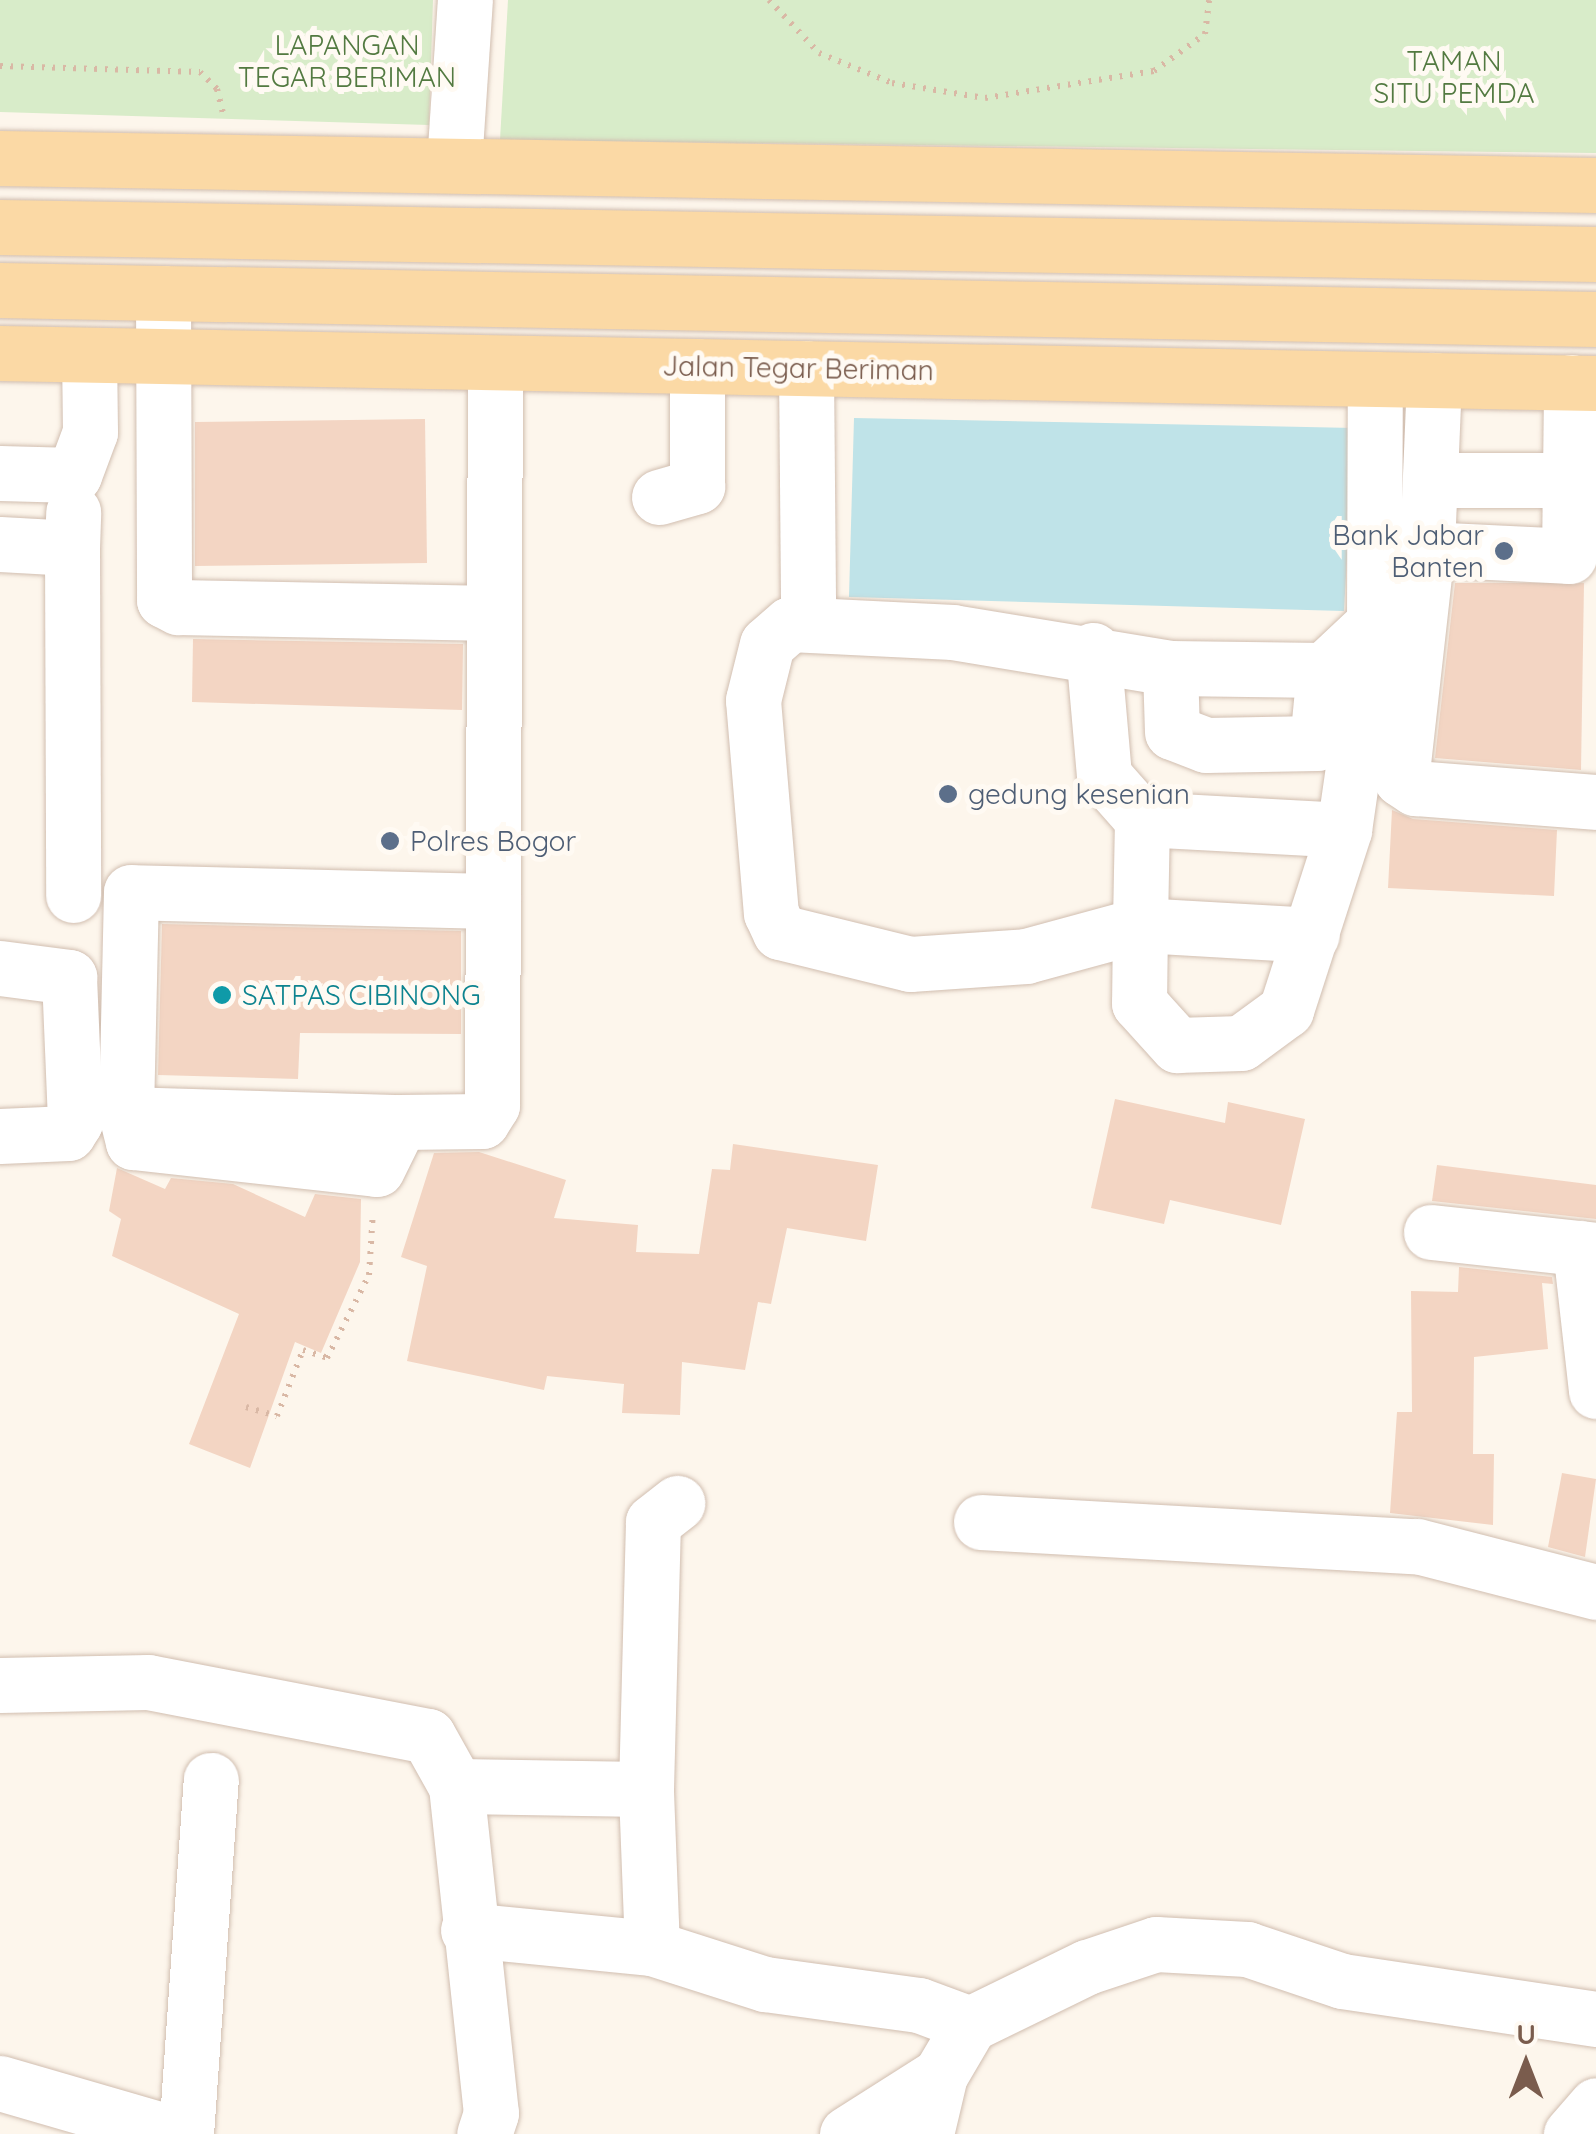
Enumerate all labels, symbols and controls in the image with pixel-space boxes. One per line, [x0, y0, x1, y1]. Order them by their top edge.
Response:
park label: LAPANGAN TEGAR BERIMAN [238, 28, 456, 94]
park label: TAMAN SITU PEMDA [1373, 44, 1535, 110]
street label: Jalan Tegar Beriman [662, 349, 934, 387]
place label: Bank Jabar Banten [1332, 518, 1484, 584]
marker: Bank Jabar Banten [1493, 540, 1515, 562]
place label: gedung kesenian [968, 777, 1190, 811]
marker: gedung kesenian [937, 783, 959, 805]
place label: Polres Bogor [410, 824, 576, 858]
marker: Polres Bogor [379, 830, 401, 852]
place label: SATPAS CIBINONG [242, 978, 481, 1012]
marker: SATPAS CIBINONG [211, 984, 233, 1006]
north arrow [1476, 2014, 1576, 2114]
text: U [1516, 2016, 1536, 2051]

